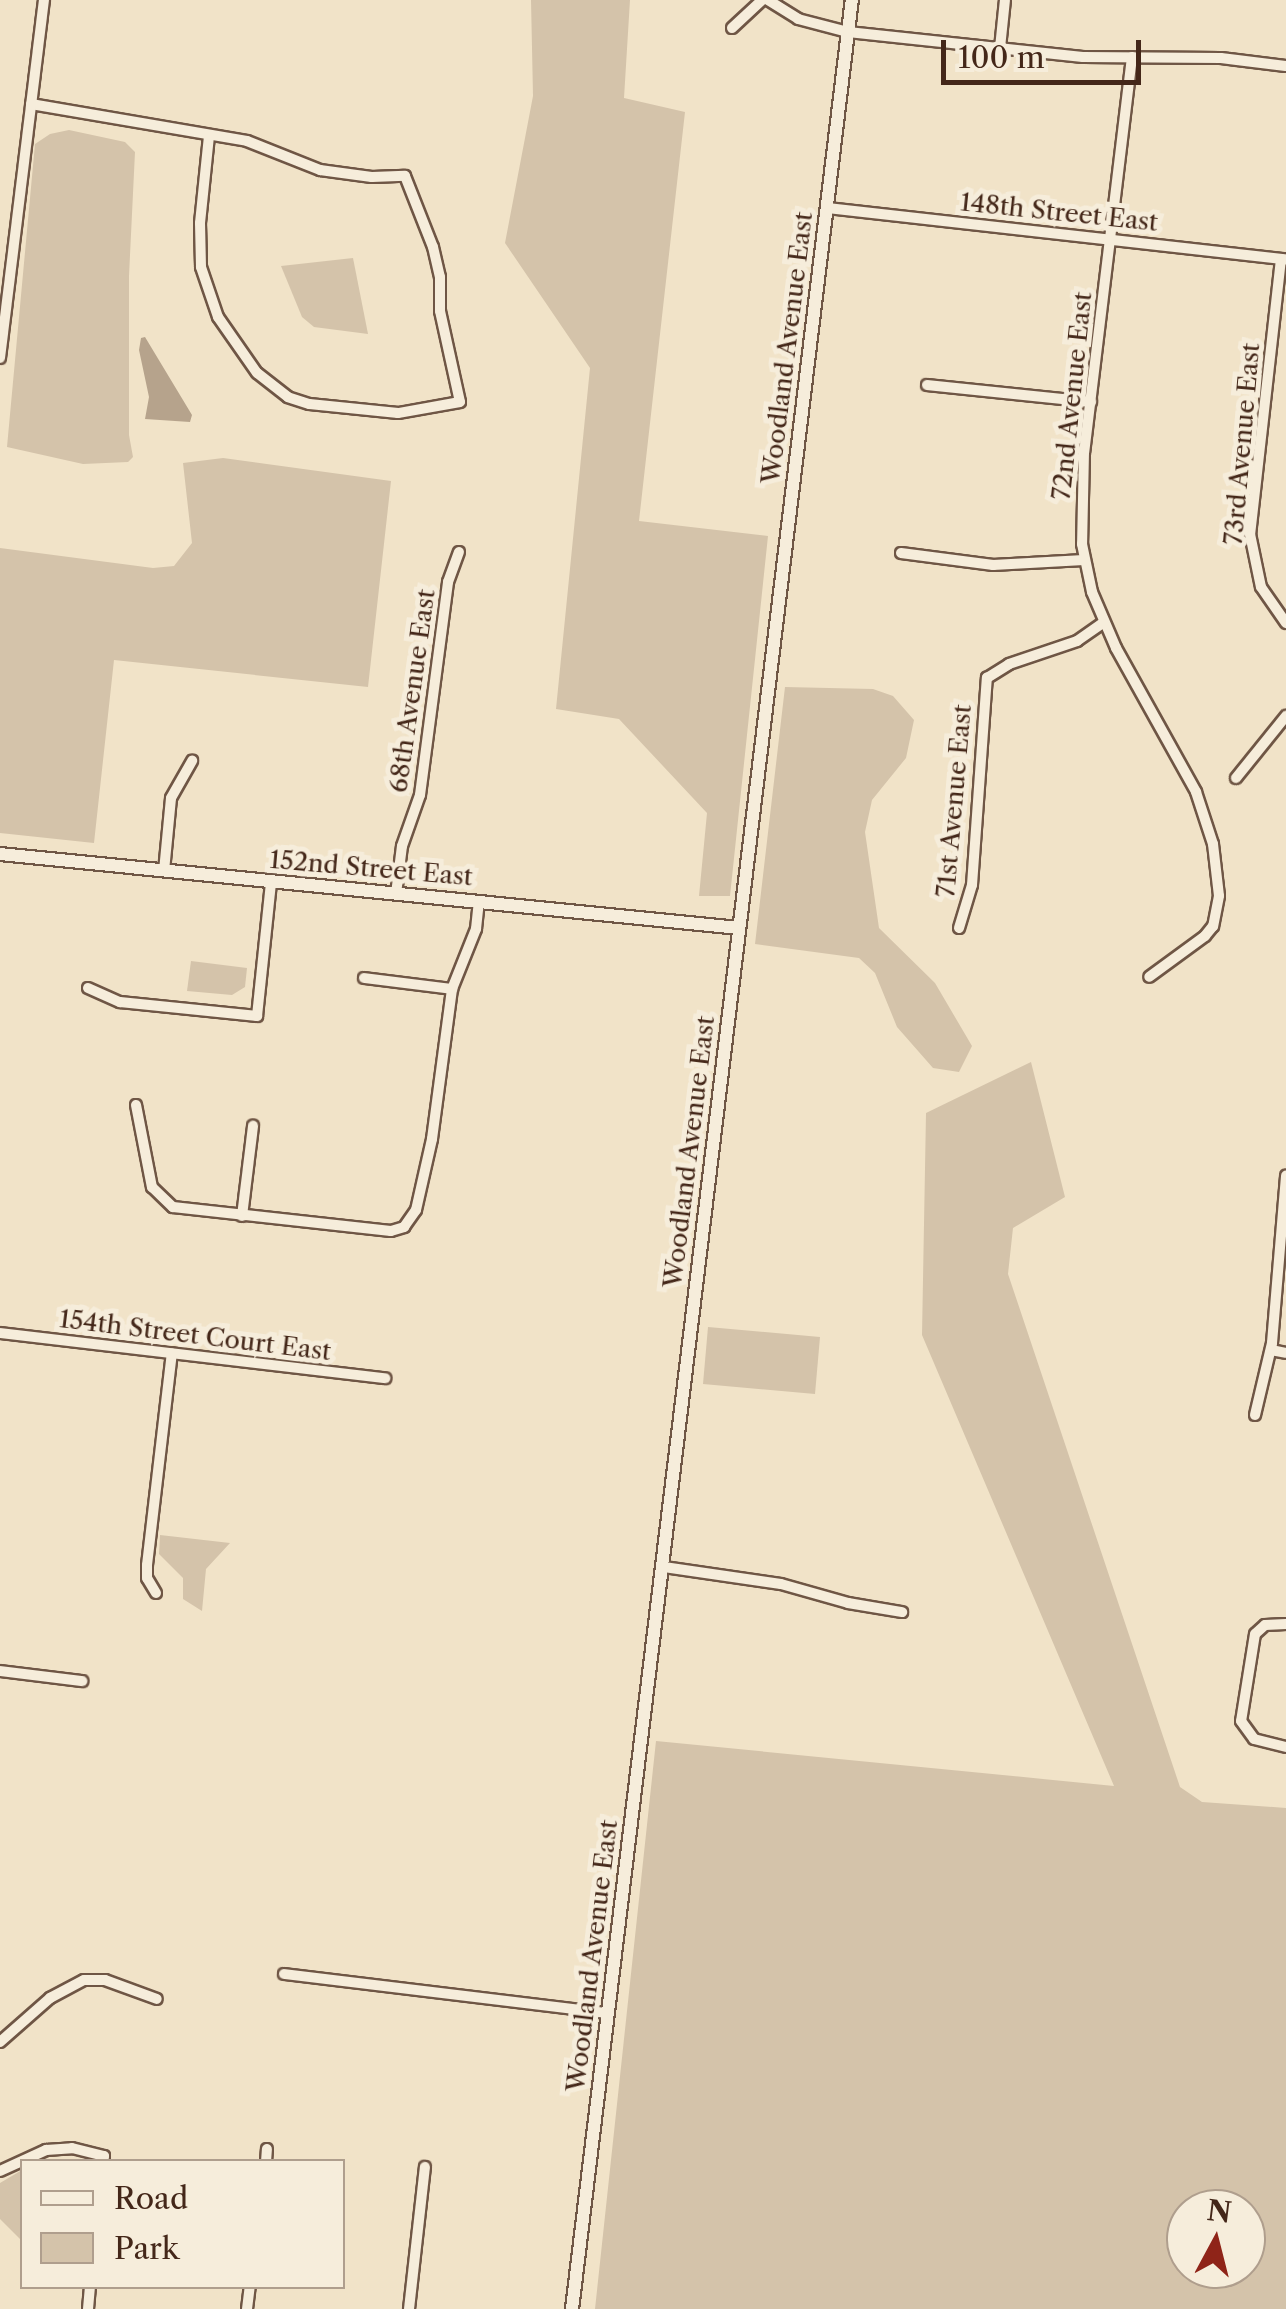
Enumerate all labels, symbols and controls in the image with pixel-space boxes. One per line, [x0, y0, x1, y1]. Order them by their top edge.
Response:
scale bar [946, 20, 1146, 82]
text: 100 m [958, 39, 1045, 76]
street label: 148th Street East [959, 188, 1159, 238]
street label: Woodland Avenue East [756, 210, 820, 486]
street label: 72nd Avenue East [1047, 290, 1099, 502]
street label: 73rd Avenue East [1219, 341, 1267, 547]
street label: 68th Avenue East [384, 587, 442, 795]
street label: 71st Avenue East [932, 703, 978, 899]
street label: 152nd Street East [268, 845, 474, 893]
street label: Woodland Avenue East [658, 1014, 722, 1290]
street label: 154th Street Court East [58, 1304, 332, 1368]
street label: Woodland Avenue East [561, 1818, 625, 2094]
legend [20, 2159, 345, 2289]
text: Road [114, 2180, 188, 2217]
north arrow [1166, 2189, 1266, 2289]
text: N [1205, 2193, 1234, 2230]
text: Park [114, 2230, 179, 2267]

